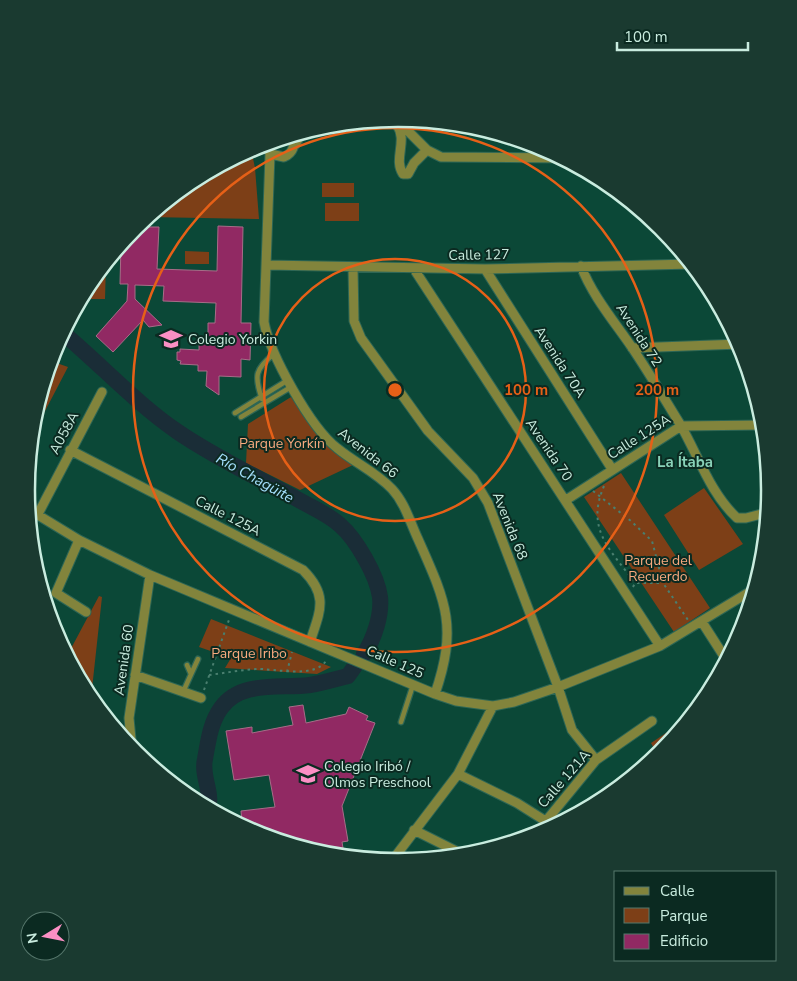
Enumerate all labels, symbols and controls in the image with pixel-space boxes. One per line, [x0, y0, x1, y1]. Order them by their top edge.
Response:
scale bar [617, 20, 748, 52]
text: 100 m [624, 27, 668, 47]
street label: Calle 127 [448, 245, 510, 265]
street label: Avenida 72 [612, 300, 666, 370]
street label: Avenida 70A [530, 323, 590, 401]
school or university icon: Colegio Yorkin [158, 326, 184, 352]
place label: Colegio Yorkin [188, 330, 277, 349]
text: 100 m [504, 380, 548, 400]
text: 200 m [635, 380, 679, 400]
centre of rings [386, 381, 404, 399]
street label: A058A [45, 408, 83, 458]
street label: Calle 125A [604, 410, 674, 464]
street label: Avenida 70 [521, 415, 577, 485]
street label: Avenida 66 [334, 423, 402, 483]
park label: Parque Yorkín [239, 434, 325, 453]
water label: Río Chagüite [212, 448, 298, 508]
district label: La Ítaba [657, 452, 713, 472]
street label: Avenida 68 [488, 489, 532, 563]
street label: Calle 125A [192, 491, 264, 541]
park label: Parque del Recuerdo [624, 551, 693, 586]
street label: Avenida 60 [110, 623, 138, 697]
street label: Calle 125 [363, 641, 427, 683]
park label: Parque Iribo [211, 644, 287, 663]
street label: Calle 121A [533, 746, 595, 812]
place label: Colegio Iribó / Olmos Preschool [324, 757, 432, 792]
school or university icon: Colegio Iribó / Olmos Preschool [295, 761, 321, 787]
legend [614, 871, 777, 961]
text: Calle [660, 881, 695, 901]
text: Parque [660, 906, 708, 926]
north arrow [20, 911, 70, 961]
text: N [22, 931, 43, 945]
text: Edificio [660, 931, 708, 951]

